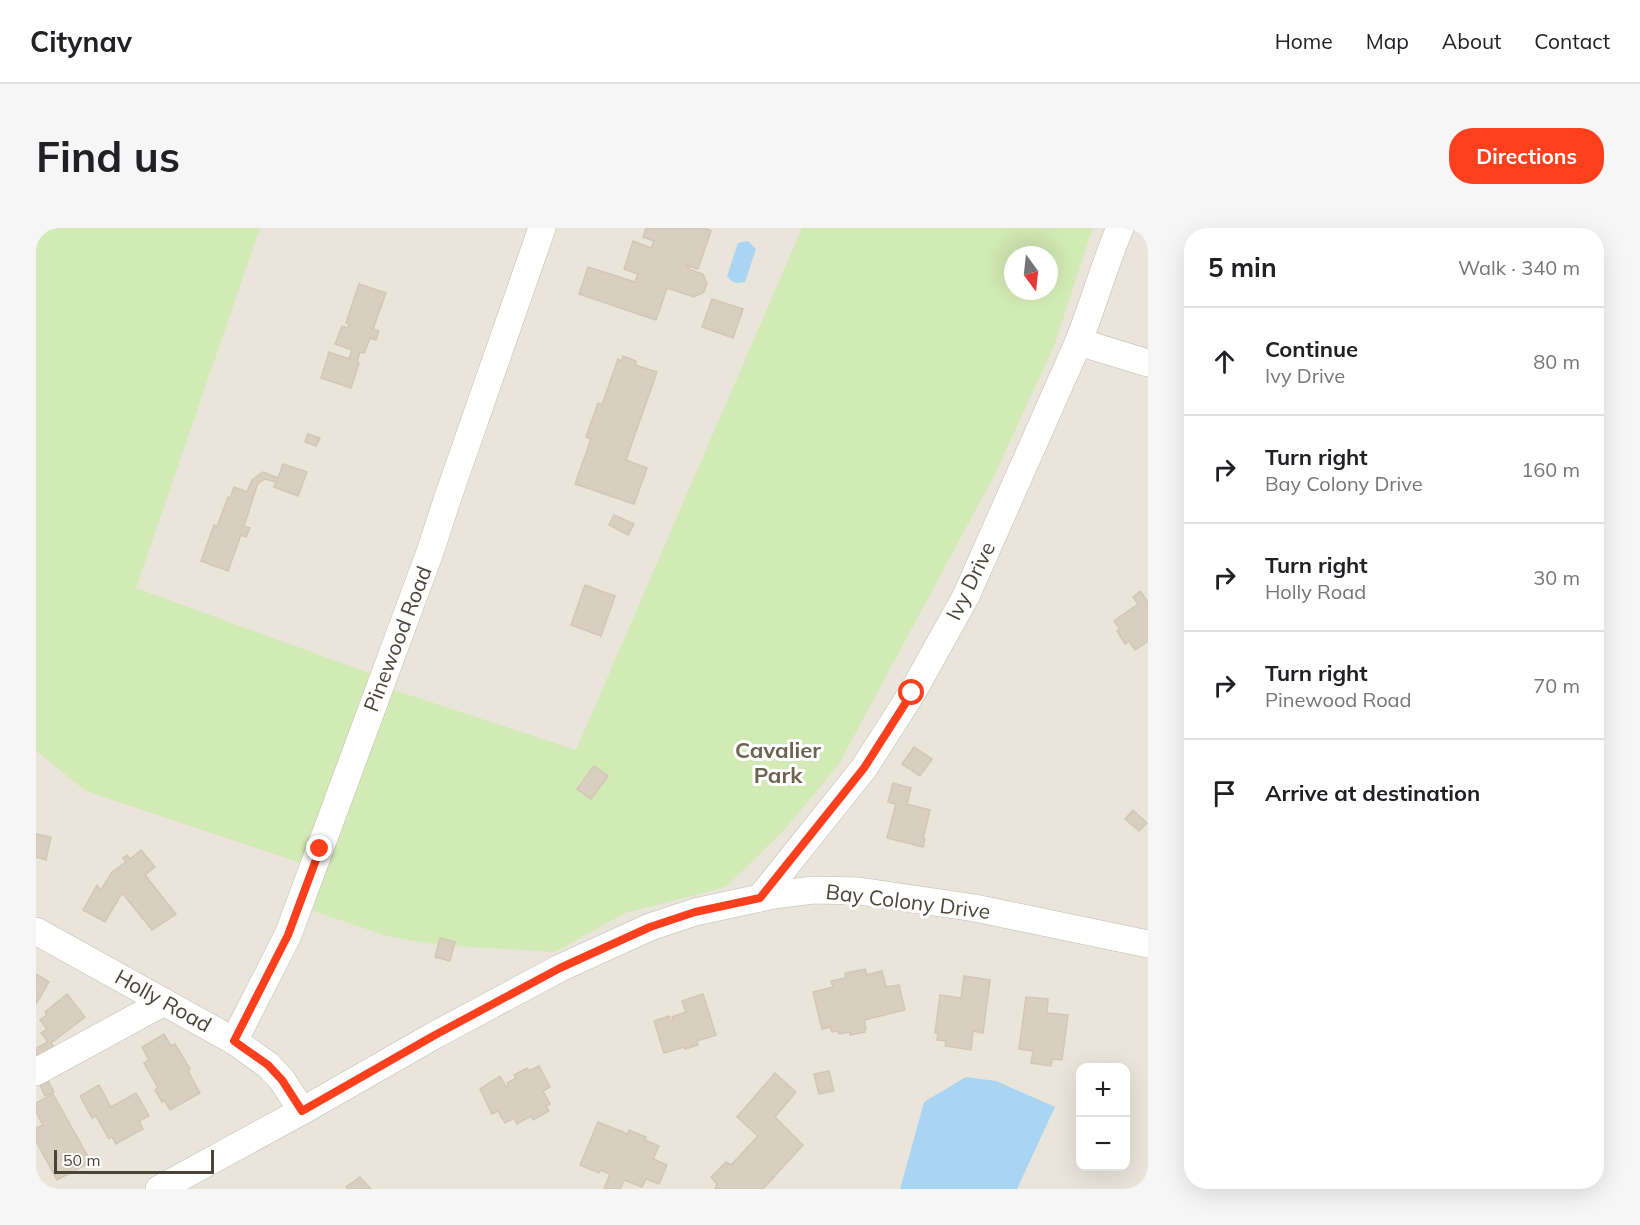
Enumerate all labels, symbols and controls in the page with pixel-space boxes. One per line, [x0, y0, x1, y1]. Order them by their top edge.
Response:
text: Citynav [30, 24, 132, 59]
text: Home [1275, 28, 1333, 54]
text: Map [1366, 28, 1409, 54]
text: About [1442, 28, 1501, 54]
text: Contact [1534, 28, 1610, 54]
button: Directions [1449, 128, 1604, 184]
text: Find us [36, 130, 180, 183]
north arrow [1004, 246, 1058, 300]
text: 5 min [1208, 251, 1277, 284]
text: Walk · 340 m [1458, 255, 1580, 280]
text: Continue [1265, 335, 1358, 363]
icon: ahead [1208, 345, 1241, 378]
text: 80 m [1533, 349, 1580, 374]
text: Ivy Drive [1265, 363, 1345, 388]
text: Turn right [1265, 443, 1368, 471]
icon: right [1208, 453, 1241, 486]
text: 160 m [1521, 457, 1580, 482]
text: Bay Colony Drive [1265, 471, 1423, 496]
street label: Ivy Drive [940, 537, 1000, 624]
text: Turn right [1265, 551, 1368, 579]
icon: right [1208, 561, 1241, 594]
street label: Pinewood Road [357, 562, 437, 715]
text: 30 m [1533, 565, 1580, 590]
text: Holly Road [1265, 579, 1366, 604]
text: Turn right [1265, 659, 1368, 687]
icon: right [1208, 669, 1241, 702]
text: 70 m [1533, 673, 1580, 698]
route start [898, 679, 924, 705]
text: Pinewood Road [1265, 687, 1412, 712]
district label: Cavalier Park [735, 736, 821, 789]
icon: arrive [1208, 777, 1241, 810]
text: Arrive at destination [1265, 779, 1480, 807]
route end [306, 835, 332, 861]
street label: Bay Colony Drive [824, 878, 992, 924]
street label: Holly Road [111, 963, 216, 1037]
map controls [1076, 1063, 1130, 1171]
button: + [1076, 1063, 1130, 1117]
button: − [1076, 1117, 1130, 1171]
scale bar [54, 1147, 214, 1174]
text: 50 m [63, 1150, 100, 1170]

